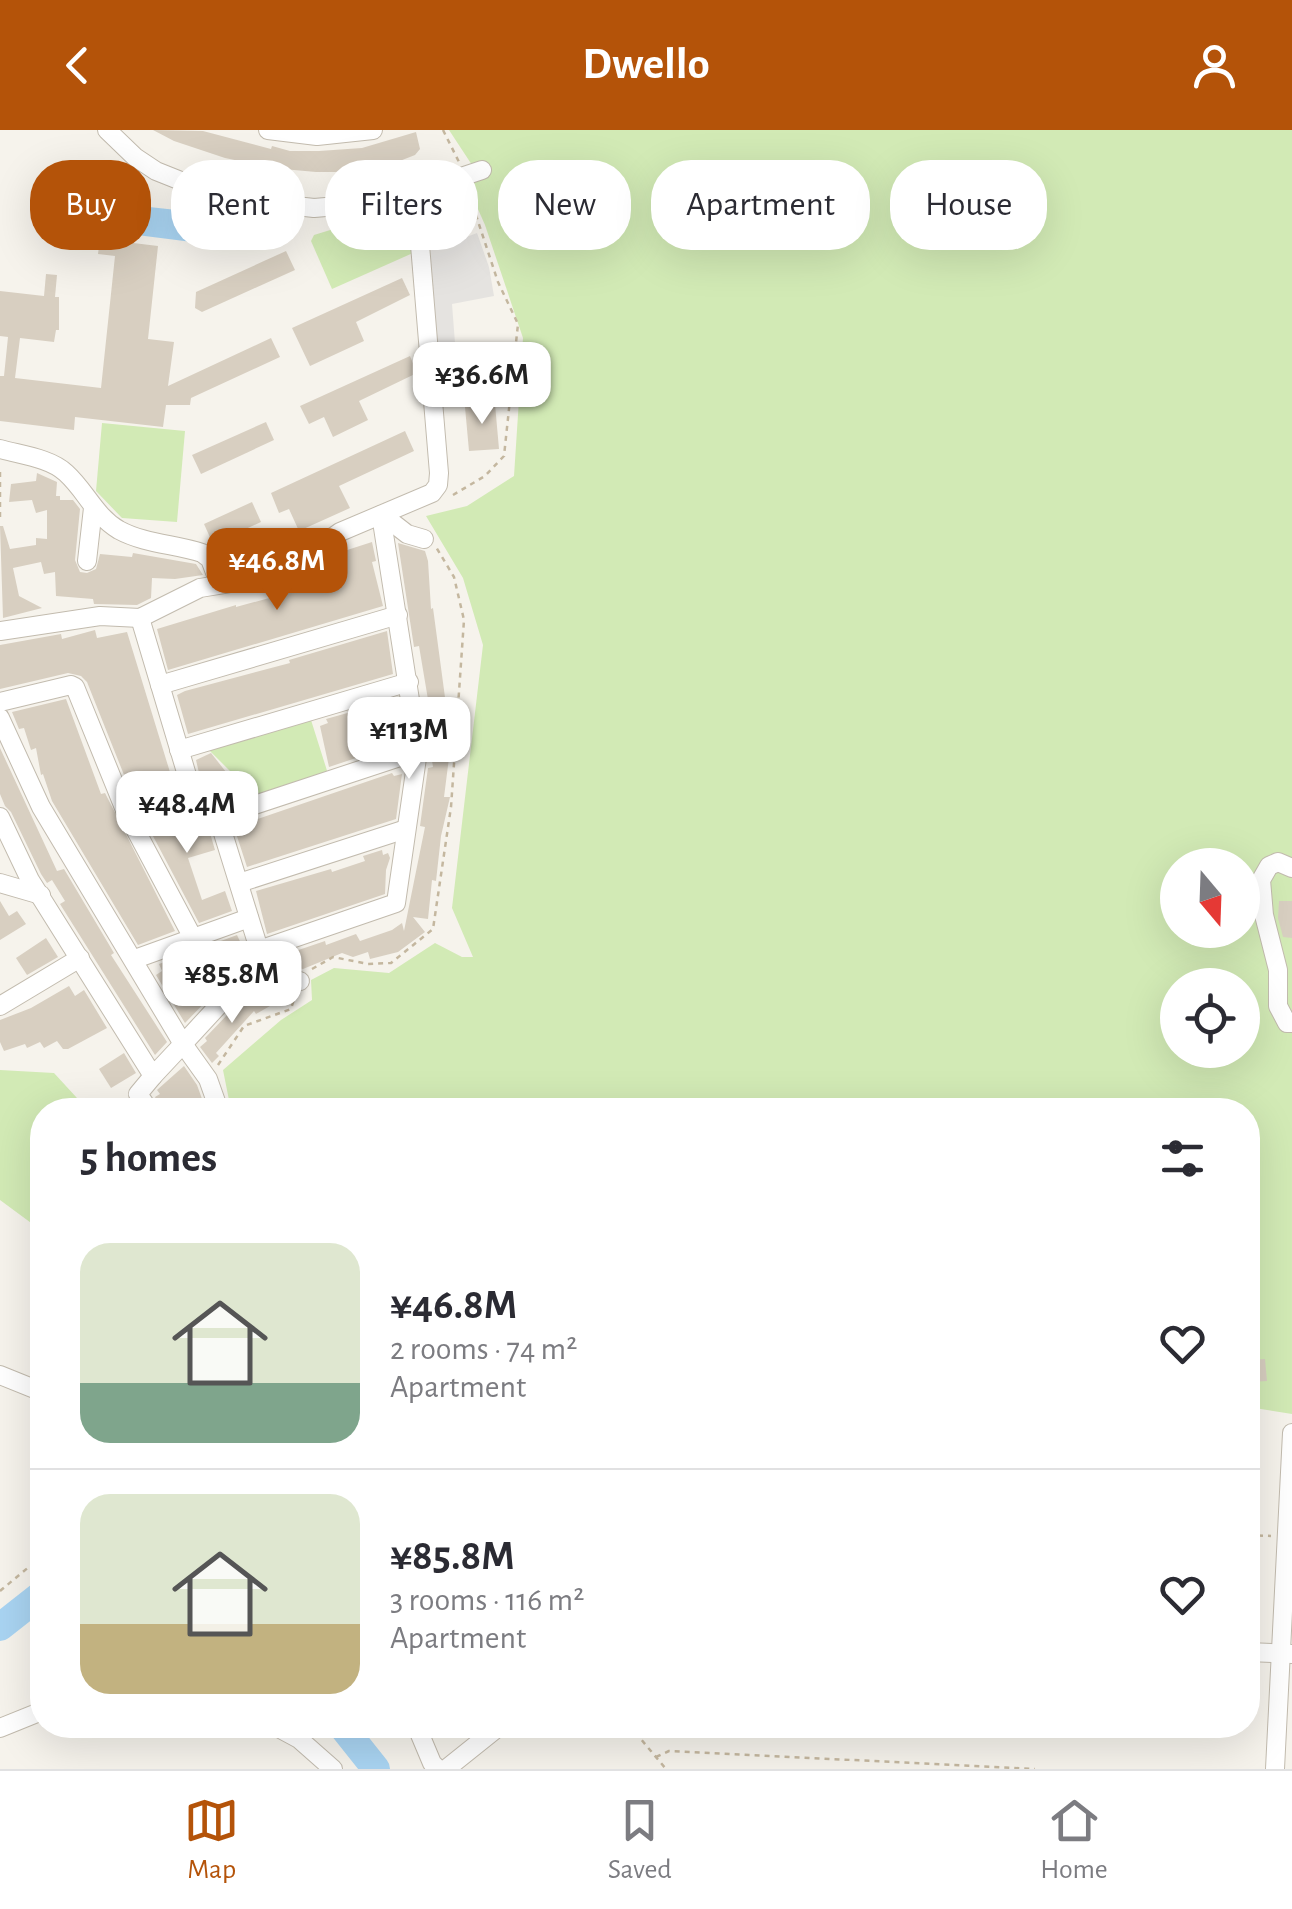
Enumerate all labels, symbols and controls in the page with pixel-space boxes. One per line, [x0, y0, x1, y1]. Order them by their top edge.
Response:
icon: back [50, 38, 105, 93]
icon: person [1187, 38, 1242, 93]
text: Dwello [582, 42, 710, 87]
chip: Buy [30, 160, 151, 250]
chip: Rent [171, 160, 305, 250]
chip: Filters [325, 160, 478, 250]
chip: New [498, 160, 631, 250]
chip: Apartment [651, 160, 870, 250]
chip: House [890, 160, 1047, 250]
pin: ¥36.6M [401, 342, 563, 427]
text: ¥36.6M [435, 358, 529, 390]
pin: ¥46.8M [196, 528, 358, 613]
text: ¥46.8M [229, 544, 326, 576]
pin: ¥113M [339, 697, 479, 782]
text: ¥113M [369, 713, 449, 745]
pin: ¥48.4M [106, 771, 268, 856]
text: ¥48.4M [138, 787, 236, 819]
north arrow [1160, 848, 1260, 948]
map controls [1160, 848, 1260, 1068]
pin: ¥85.8M [151, 941, 313, 1026]
text: ¥85.8M [184, 957, 280, 989]
button: locate [1160, 968, 1260, 1068]
icon: filters [1155, 1131, 1210, 1186]
text: 5 homes [80, 1137, 217, 1179]
icon: home [160, 1283, 280, 1403]
text: ¥46.8M [390, 1284, 517, 1326]
icon: heart [1155, 1316, 1210, 1371]
text: 2 rooms · 74 m² [390, 1333, 577, 1365]
text: Apartment [390, 1371, 526, 1403]
icon: home [160, 1534, 280, 1654]
text: ¥85.8M [390, 1535, 515, 1577]
icon: heart [1155, 1567, 1210, 1622]
text: 3 rooms · 116 m² [390, 1584, 584, 1616]
text: Apartment [390, 1622, 526, 1654]
tab: Map [184, 1793, 239, 1887]
tab: Saved [608, 1793, 672, 1887]
tab: Home [1040, 1793, 1108, 1887]

